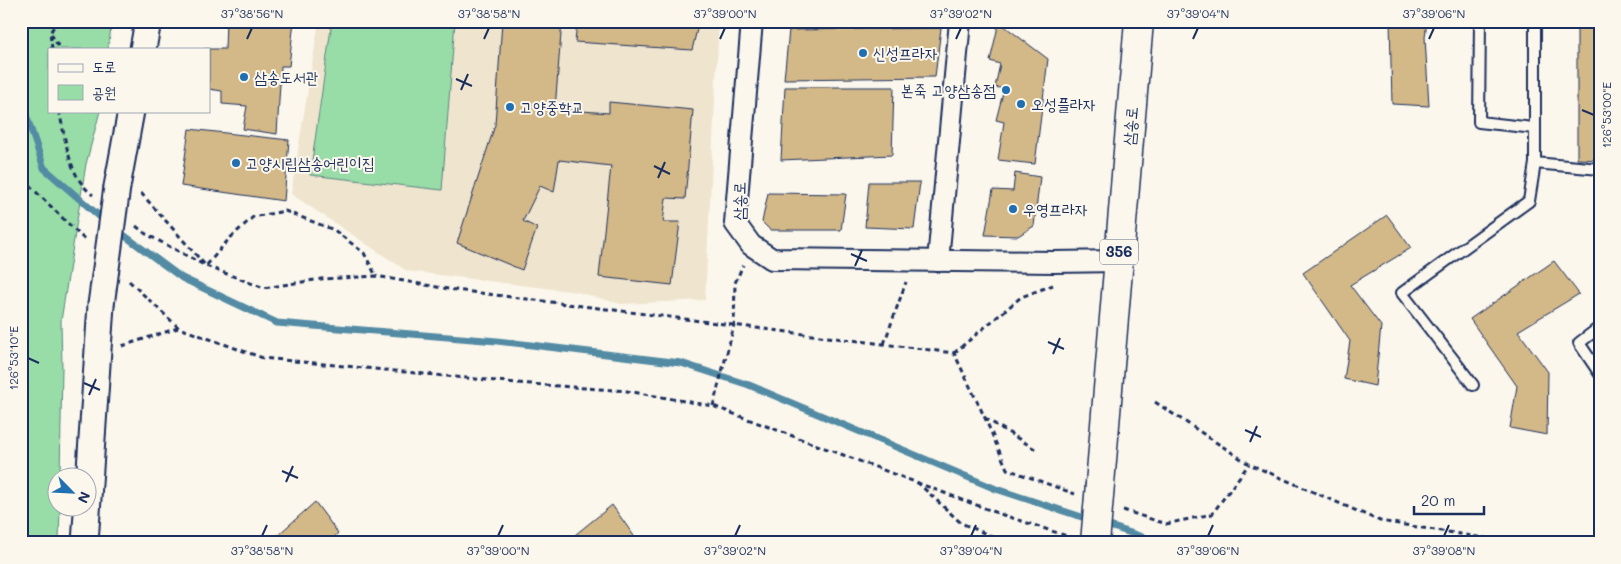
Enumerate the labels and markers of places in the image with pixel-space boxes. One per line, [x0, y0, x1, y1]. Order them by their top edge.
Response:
place label: 신성프라자 [873, 42, 938, 63]
marker: 신성프라자 [857, 47, 869, 59]
place label: 삼송도서관 [254, 66, 319, 87]
marker: 삼송도서관 [238, 71, 250, 83]
place label: 본죽 고양삼송점 [901, 79, 996, 100]
marker: 본죽 고양삼송점 [1000, 84, 1012, 96]
place label: 오성플라자 [1031, 93, 1096, 114]
place label: 고양중학교 [520, 96, 584, 117]
marker: 오성플라자 [1015, 98, 1027, 110]
marker: 고양중학교 [504, 101, 516, 113]
place label: 고양시립삼송어린이집 [246, 152, 375, 173]
marker: 고양시립삼송어린이집 [230, 157, 242, 169]
place label: 우영프라자 [1023, 198, 1088, 219]
marker: 우영프라자 [1007, 203, 1019, 215]

